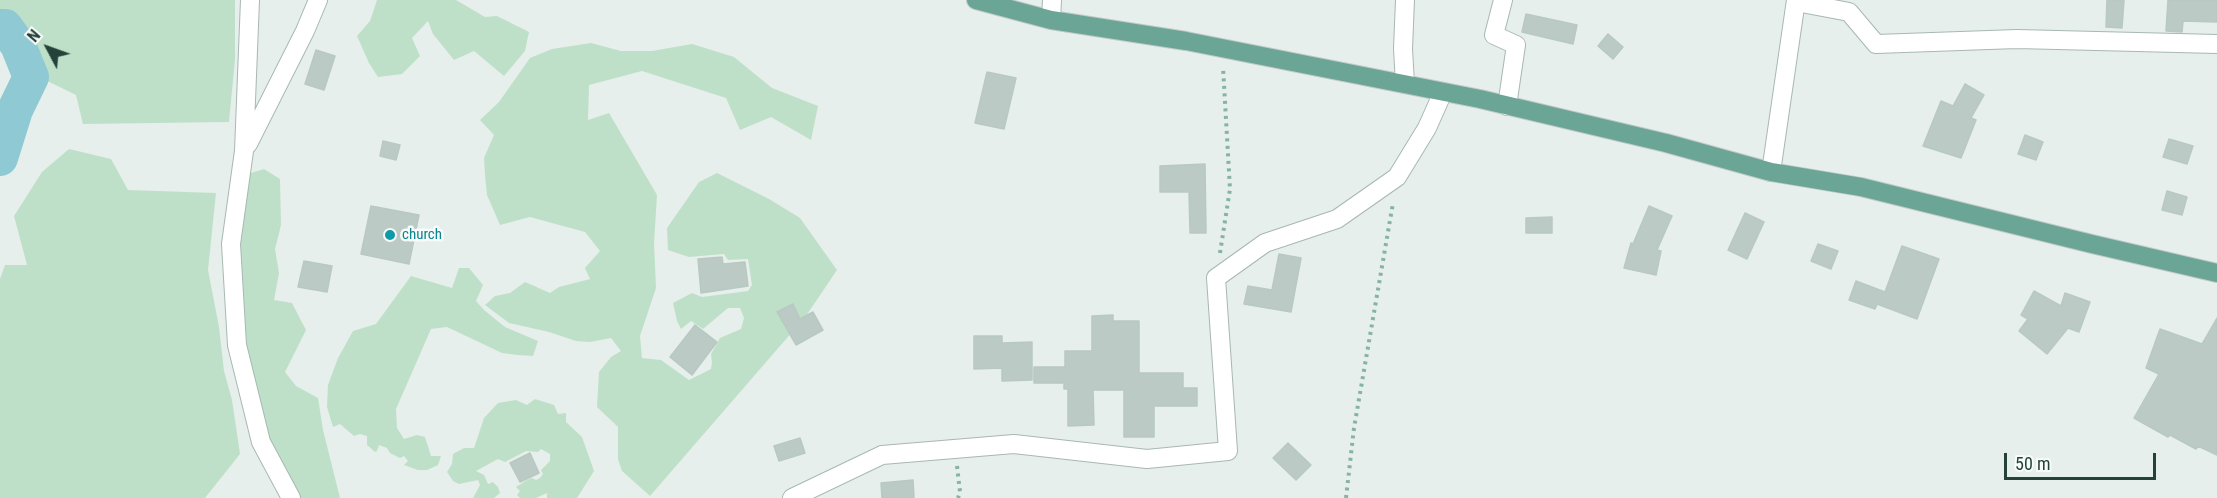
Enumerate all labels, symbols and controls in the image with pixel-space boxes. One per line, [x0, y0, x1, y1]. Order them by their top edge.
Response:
north arrow [18, 18, 78, 78]
text: N [24, 26, 44, 46]
place label: church [402, 226, 442, 244]
marker: church [383, 228, 397, 242]
scale bar [2007, 441, 2158, 479]
text: 50 m [2015, 453, 2050, 474]

